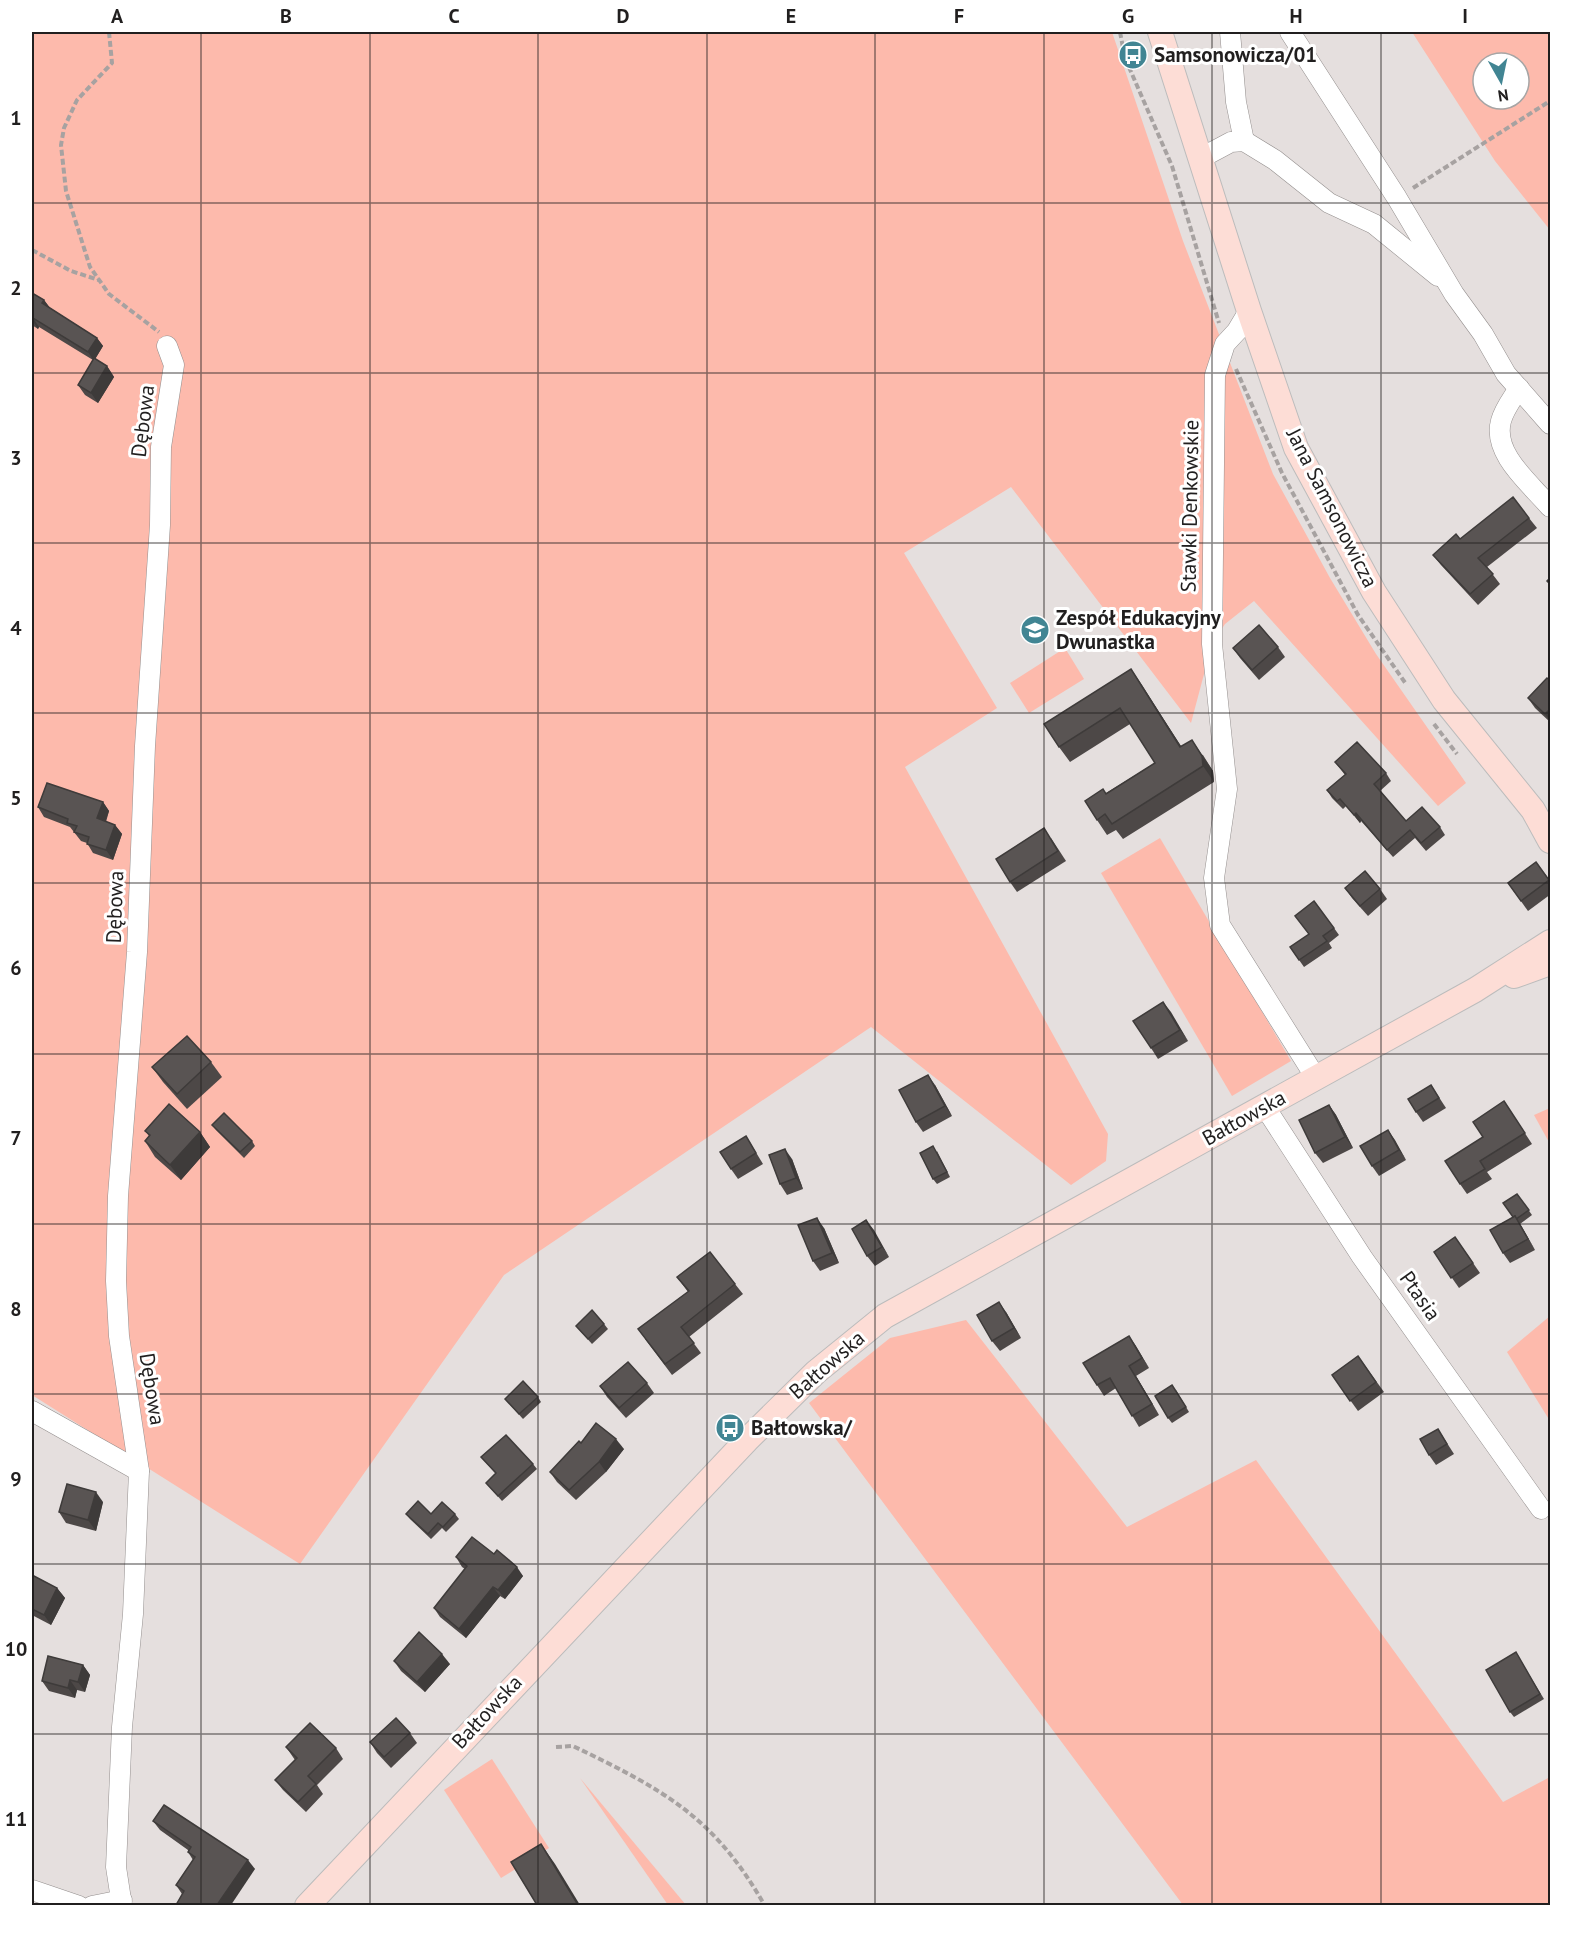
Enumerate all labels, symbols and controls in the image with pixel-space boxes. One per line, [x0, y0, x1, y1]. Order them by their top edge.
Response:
text: A [111, 3, 124, 29]
text: B [280, 3, 292, 29]
text: C [448, 3, 460, 29]
text: D [617, 3, 630, 29]
text: E [786, 3, 796, 29]
text: F [954, 3, 964, 29]
text: G [1122, 3, 1134, 29]
text: H [1289, 3, 1303, 29]
text: I [1462, 3, 1468, 29]
bus stop icon: Samsonowicza/01 [1117, 39, 1149, 71]
place label: Samsonowicza/01 [1154, 41, 1317, 68]
north arrow [1471, 51, 1531, 111]
text: N [1497, 85, 1510, 107]
text: 1 [10, 105, 22, 131]
text: 2 [10, 275, 22, 301]
street label: Dębowa [125, 383, 160, 459]
street label: Stawki Denkowskie [1174, 419, 1205, 593]
street label: Jana Samsonowicza [1280, 423, 1384, 592]
text: 3 [10, 445, 22, 471]
place label: Zespół Edukacyjny Dwunastka [1056, 604, 1222, 655]
school or university icon: Zespół Edukacyjny Dwunastka [1019, 614, 1051, 646]
text: 4 [10, 615, 22, 641]
text: 5 [10, 785, 22, 811]
street label: Dębowa [100, 870, 129, 944]
text: 6 [10, 955, 22, 981]
street label: Bałtowska [1197, 1084, 1290, 1152]
text: 7 [10, 1125, 22, 1151]
street label: Ptasia [1394, 1266, 1447, 1326]
text: 8 [10, 1296, 22, 1322]
street label: Bałtowska [783, 1324, 870, 1405]
street label: Dębowa [133, 1351, 172, 1427]
bus stop icon: Bałtowska/ [714, 1412, 746, 1444]
place label: Bałtowska/ [751, 1414, 854, 1441]
text: 9 [10, 1466, 22, 1492]
text: 10 [5, 1636, 27, 1662]
street label: Bałtowska [446, 1669, 528, 1754]
text: 11 [5, 1806, 27, 1832]

